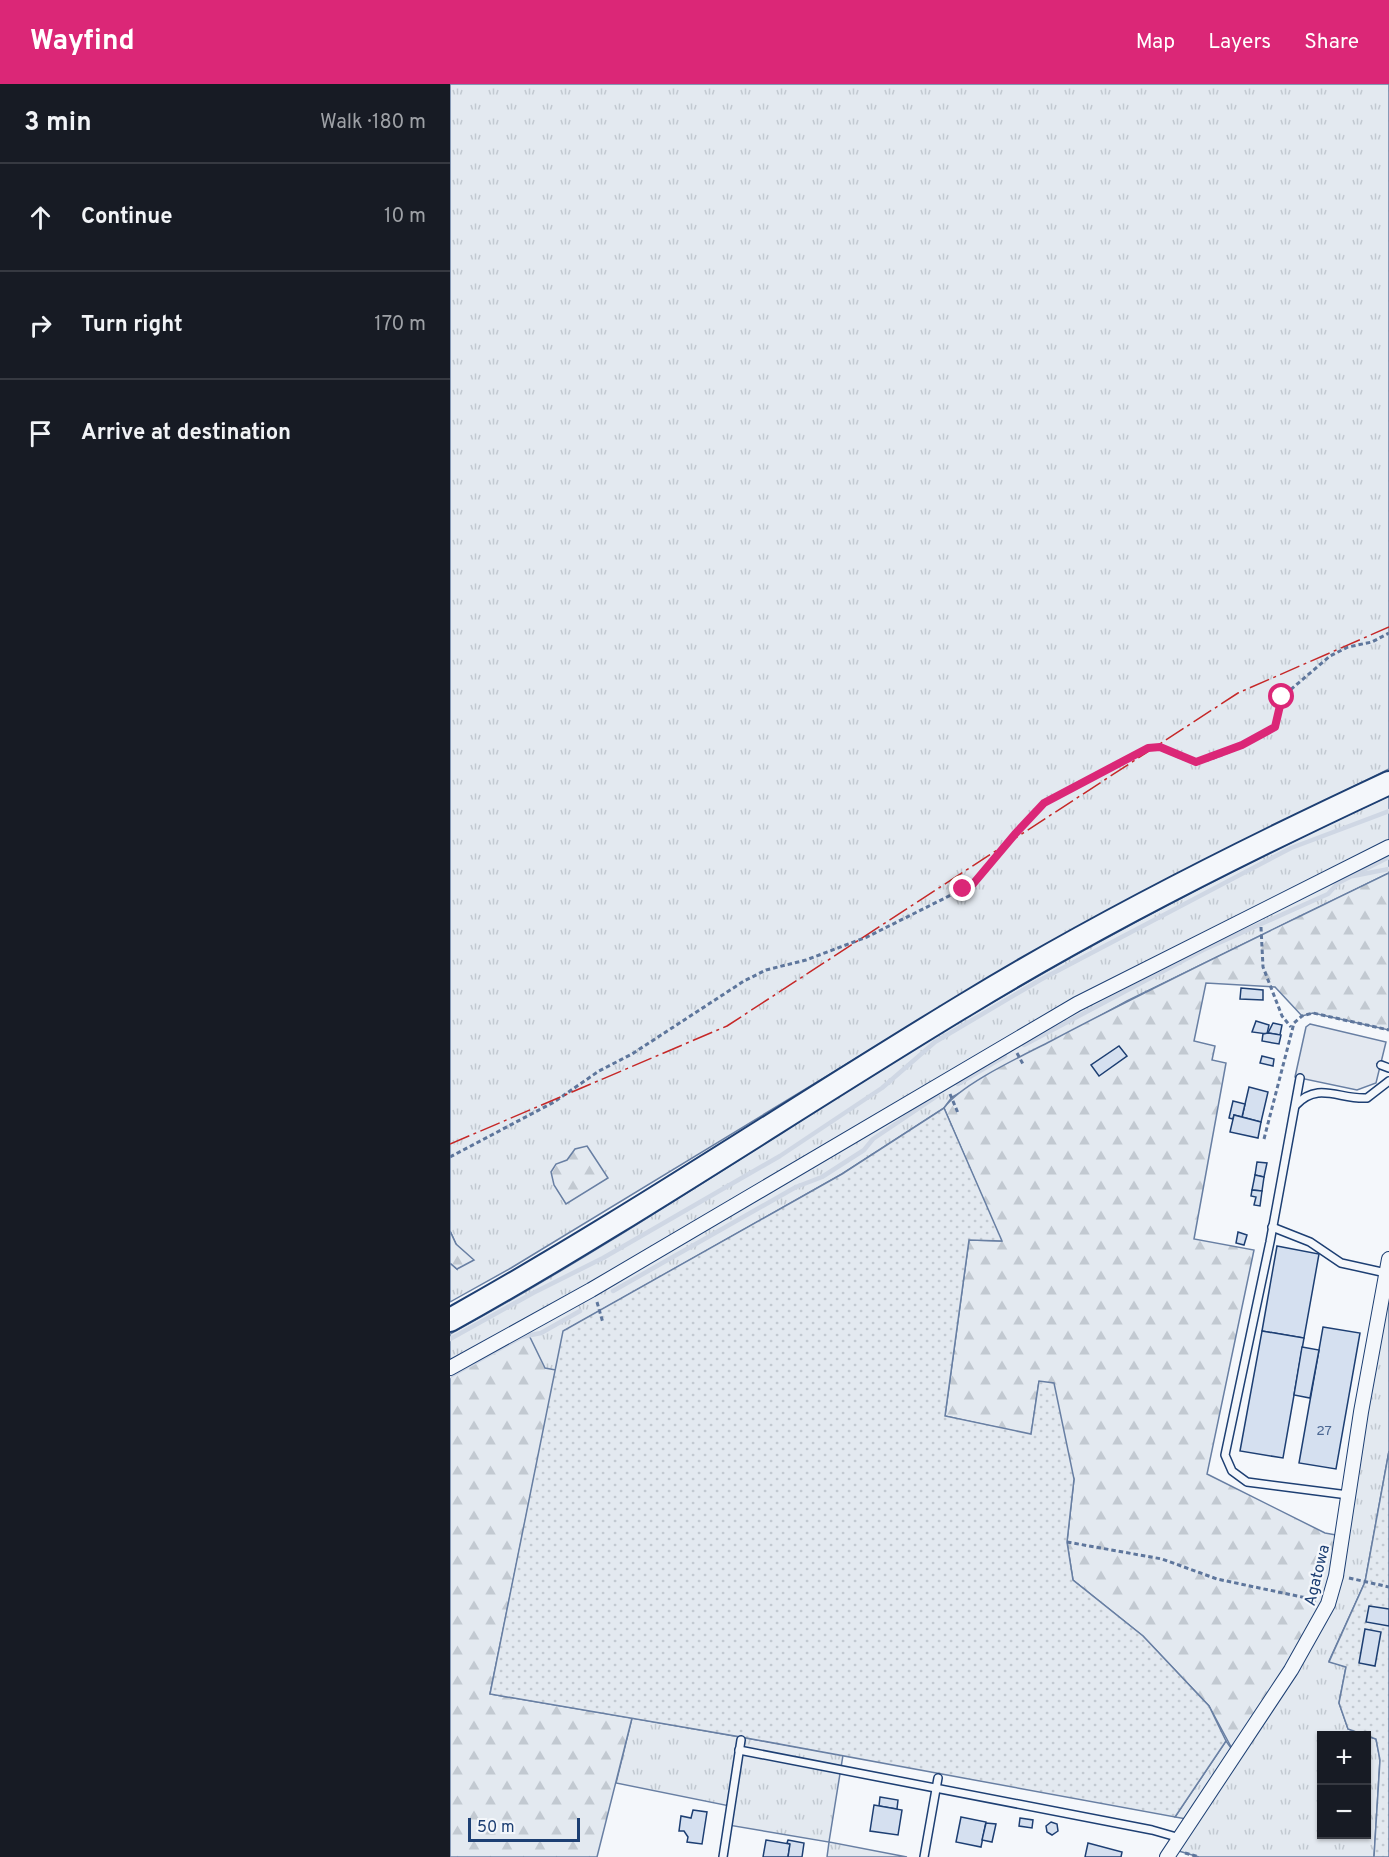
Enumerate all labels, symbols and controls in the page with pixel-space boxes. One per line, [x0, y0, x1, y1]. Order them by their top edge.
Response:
text: Wayfind [30, 24, 135, 60]
text: Map [1136, 29, 1175, 56]
text: Layers [1208, 29, 1271, 56]
text: Share [1304, 29, 1359, 56]
text: 3 min [24, 107, 92, 140]
text: Walk · 180 m [320, 110, 426, 136]
icon: ahead [24, 201, 57, 234]
text: Continue [81, 204, 172, 231]
text: 10 m [384, 204, 426, 230]
icon: right [24, 309, 57, 342]
text: Turn right [81, 312, 183, 339]
text: 170 m [374, 312, 426, 338]
icon: arrive [24, 417, 57, 450]
text: Arrive at destination [81, 420, 291, 447]
route start [1268, 683, 1294, 709]
route end [949, 875, 975, 901]
house number: 27 [1316, 1423, 1332, 1440]
street label: Agatowa [1301, 1543, 1335, 1608]
map controls [1317, 1731, 1371, 1839]
button: + [1317, 1731, 1371, 1785]
button: − [1317, 1785, 1371, 1839]
scale bar [468, 1815, 580, 1842]
text: 50 m [477, 1818, 515, 1838]

